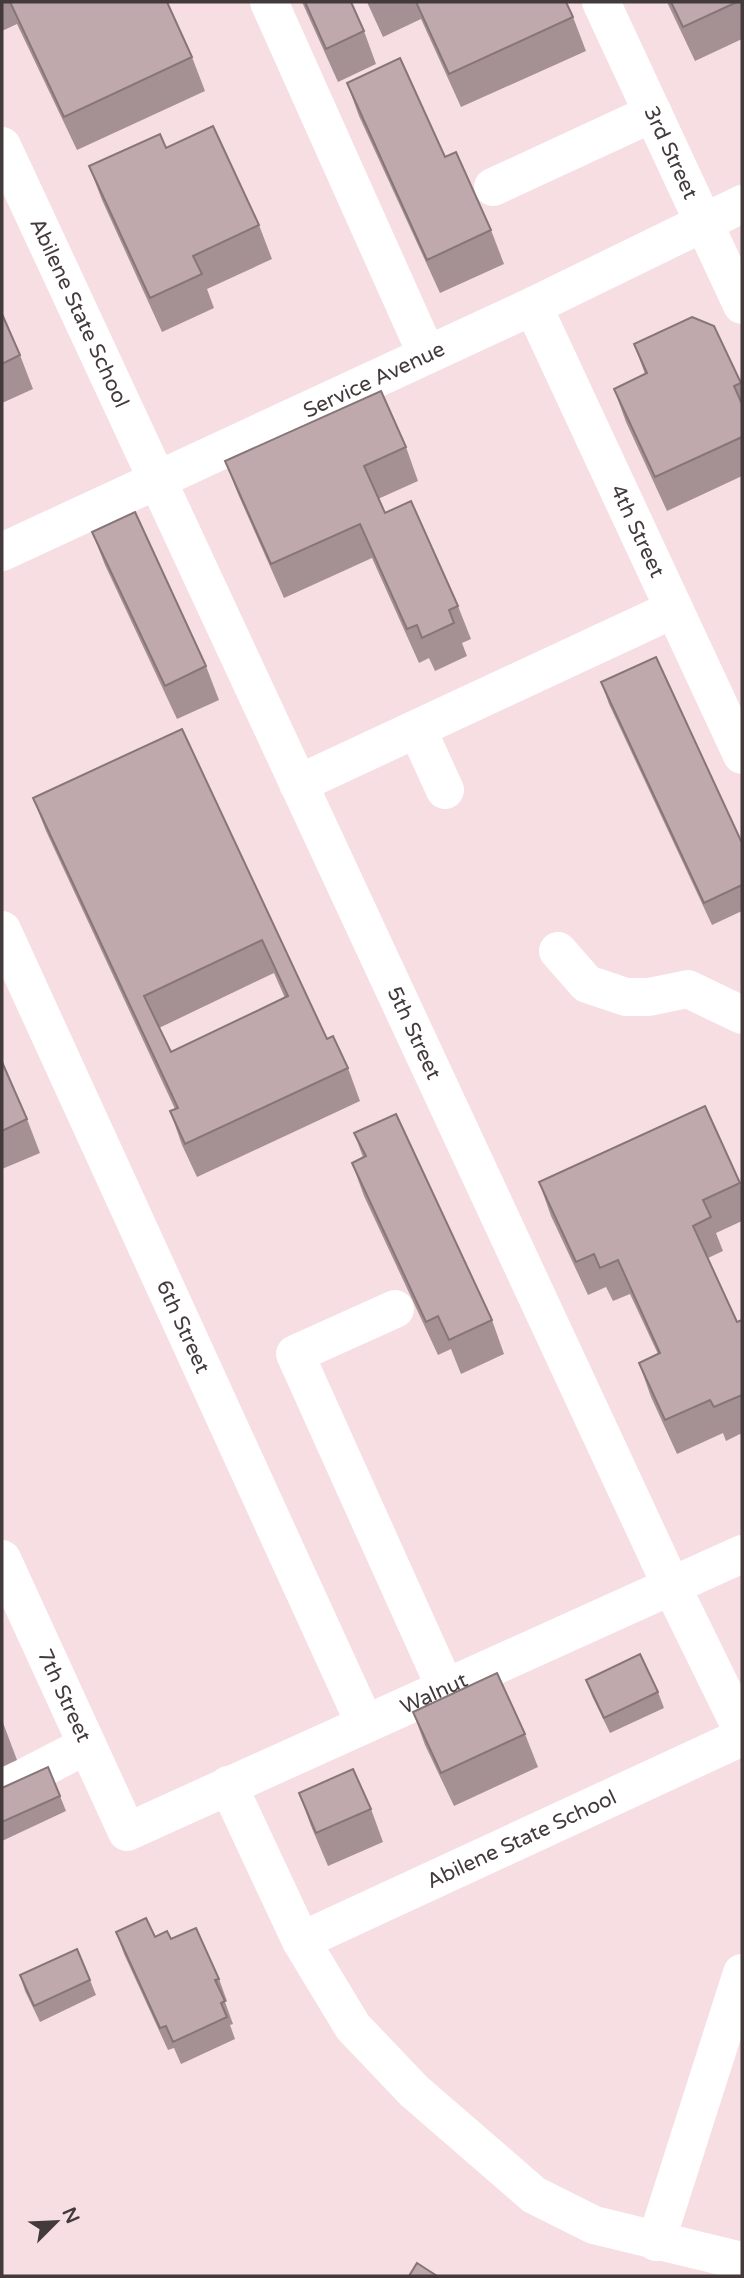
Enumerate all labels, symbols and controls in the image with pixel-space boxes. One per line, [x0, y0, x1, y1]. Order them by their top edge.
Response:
street label: 3rd Street [639, 102, 703, 203]
street label: Abilene State School [25, 214, 134, 412]
street label: Service Avenue [299, 336, 449, 423]
street label: 4th Street [605, 480, 670, 581]
street label: 5th Street [382, 982, 447, 1083]
street label: 6th Street [151, 1276, 215, 1377]
street label: 7th Street [32, 1645, 97, 1746]
street label: Walnut [396, 1667, 471, 1719]
street label: Abilene State School [423, 1784, 620, 1894]
north arrow [21, 2187, 91, 2257]
text: N [57, 2204, 84, 2227]

